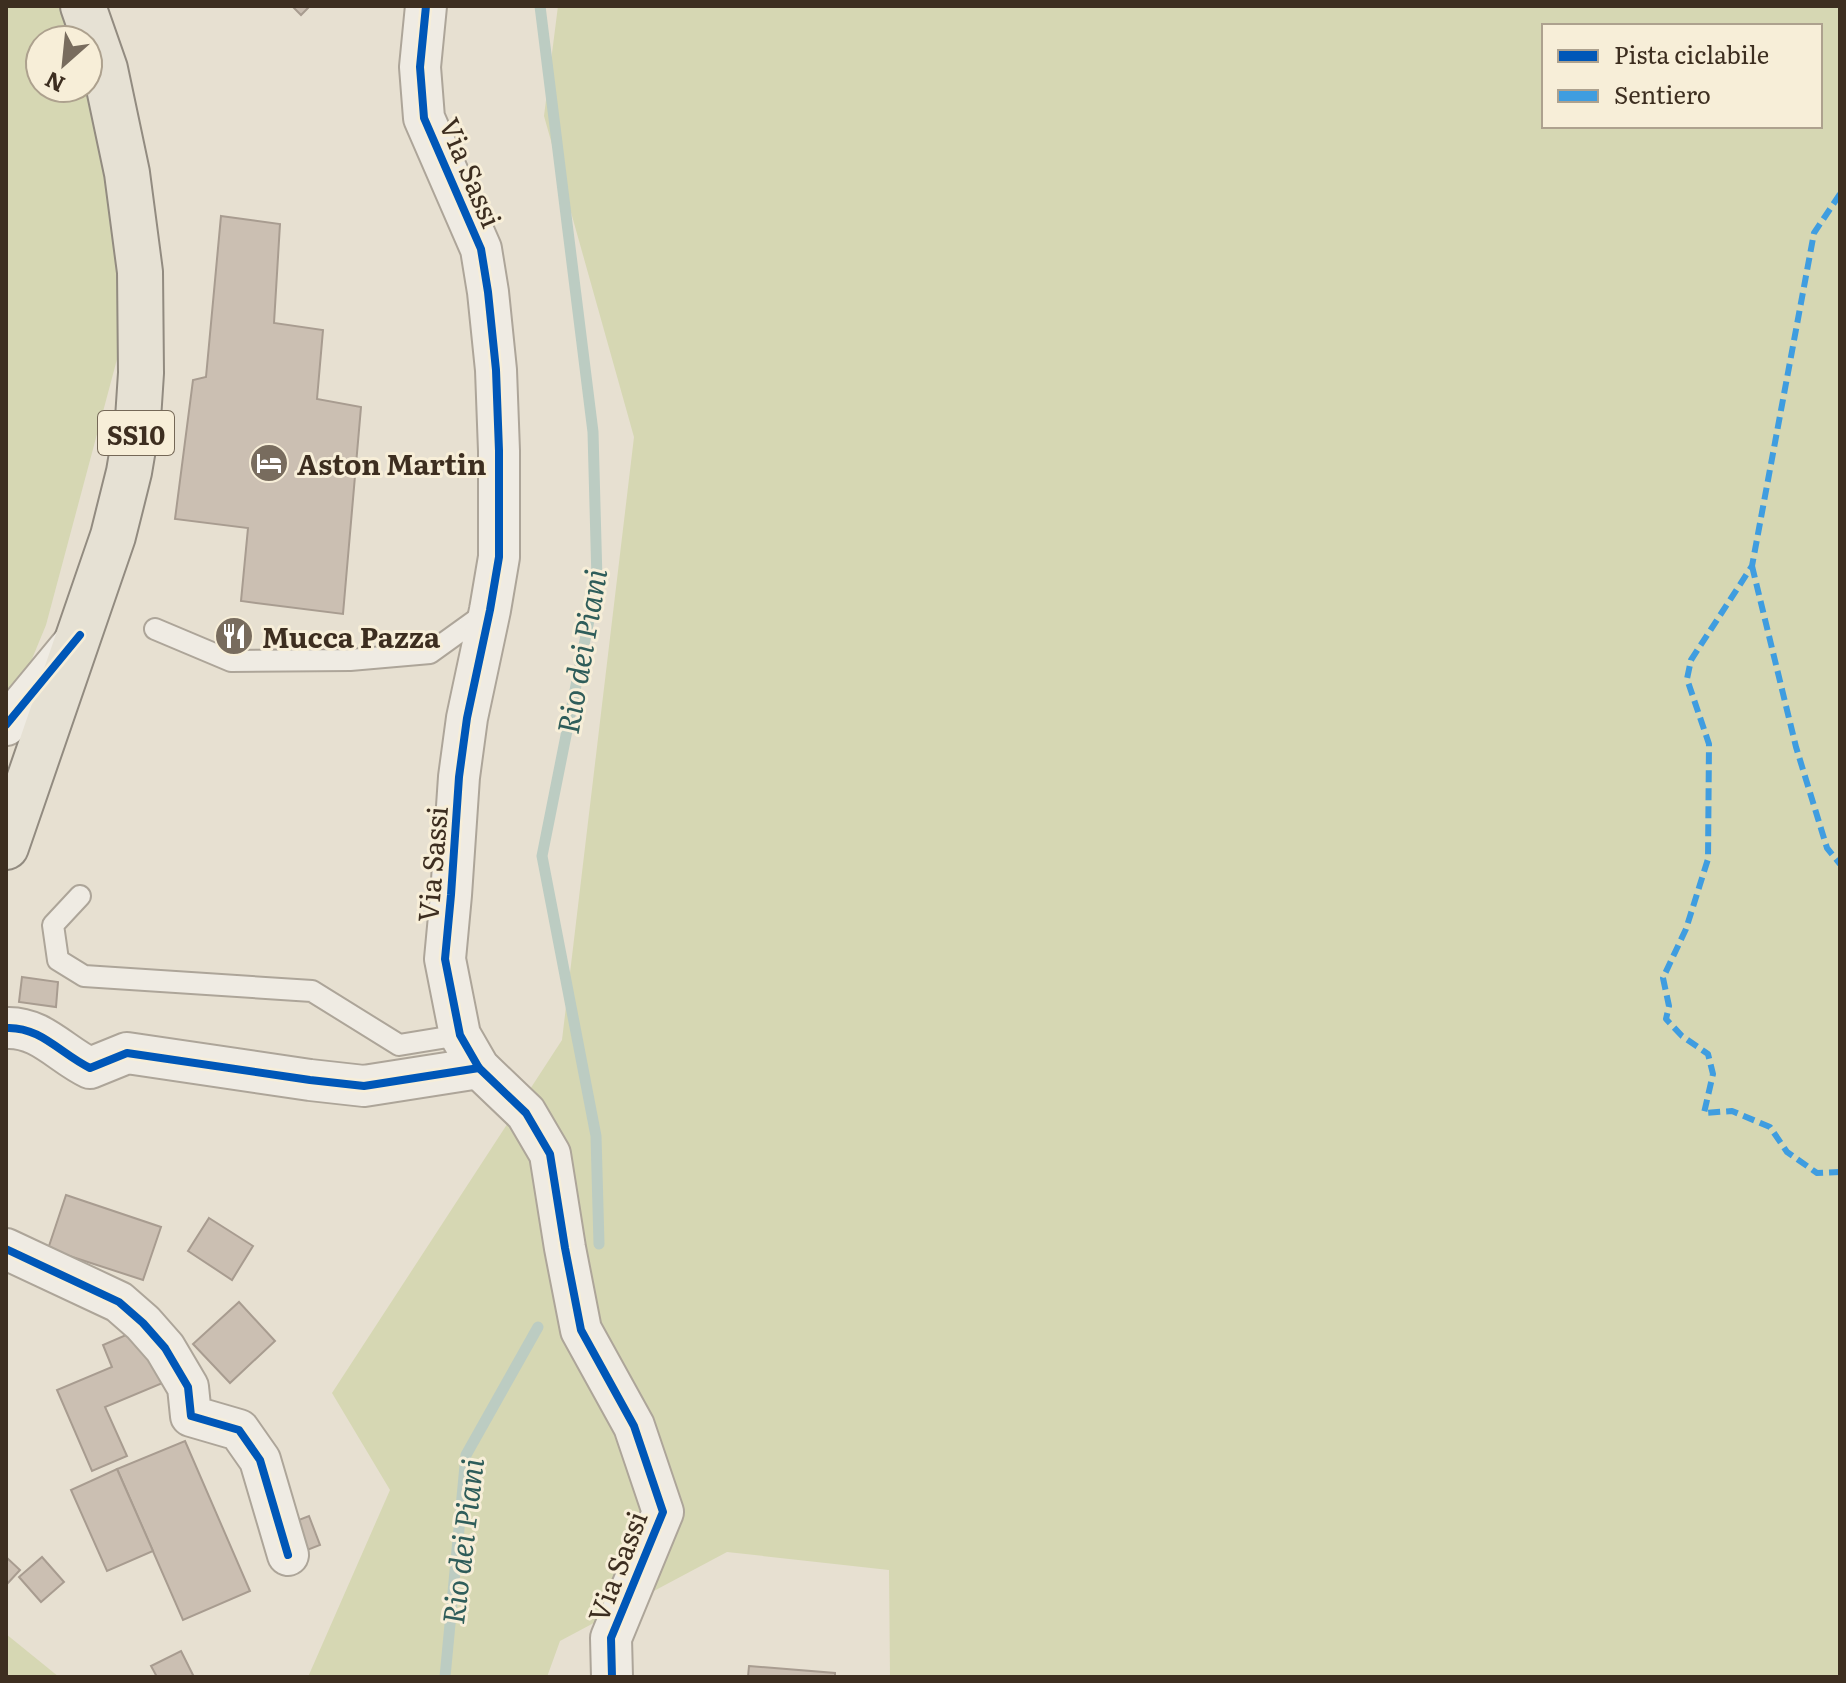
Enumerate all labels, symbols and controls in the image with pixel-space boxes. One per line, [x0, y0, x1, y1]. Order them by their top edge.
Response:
north arrow [24, 24, 104, 104]
legend [1542, 24, 1822, 128]
text: Pista ciclabile [1614, 36, 1769, 71]
text: N [39, 64, 70, 102]
text: Sentiero [1614, 76, 1711, 111]
street label: Via Sassi [430, 110, 514, 234]
road number: SS10 [98, 411, 174, 455]
hotel icon: Aston Martin [248, 442, 290, 484]
place label: Aston Martin [297, 442, 487, 484]
water label: Rio dei Piani [544, 565, 616, 737]
restaurant icon: Mucca Pazza [213, 615, 255, 657]
place label: Mucca Pazza [262, 615, 441, 657]
street label: Via Sassi [405, 804, 457, 924]
water label: Rio dei Piani [429, 1455, 493, 1627]
street label: Via Sassi [576, 1504, 656, 1628]

